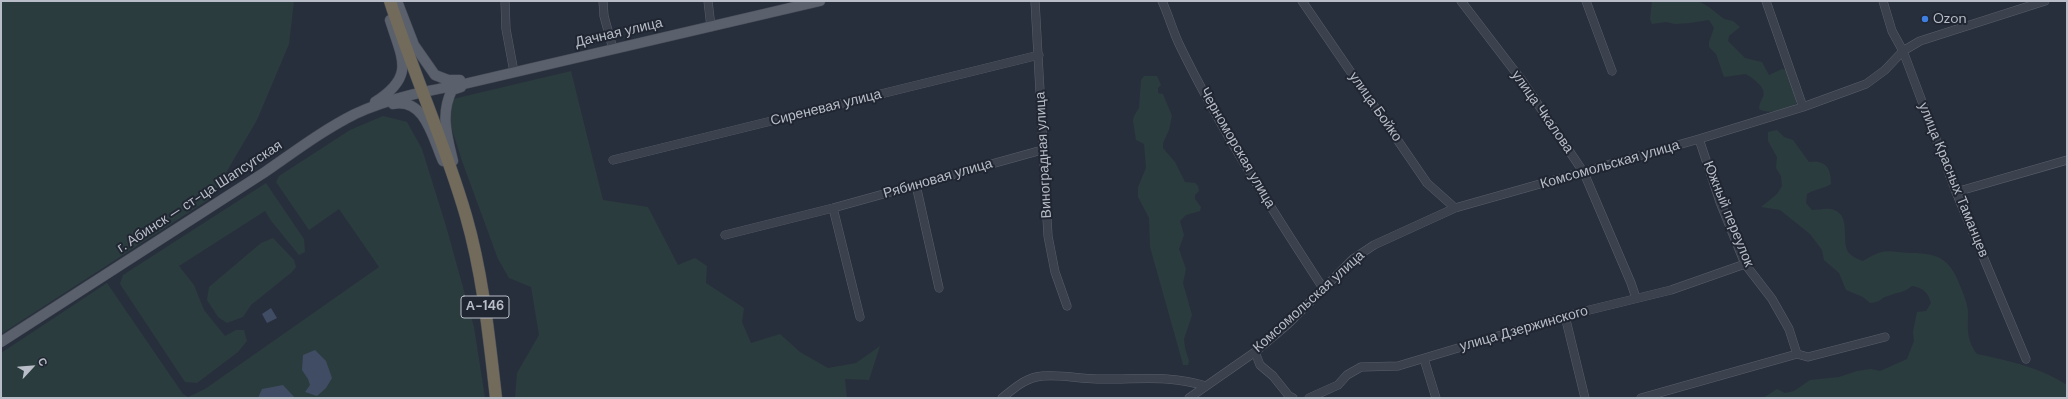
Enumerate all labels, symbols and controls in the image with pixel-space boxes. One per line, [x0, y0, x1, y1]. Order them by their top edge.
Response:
place label: Ozon [1933, 11, 1967, 27]
marker: Ozon [1920, 14, 1930, 24]
street label: Дачная улица [573, 15, 665, 51]
street label: улица Чкалова [1507, 67, 1577, 157]
street label: улица Бойко [1345, 69, 1405, 145]
street label: Черноморская улица [1196, 85, 1278, 211]
street label: Сиреневая улица [769, 86, 883, 130]
street label: Виноградная улица [1032, 91, 1056, 219]
street label: улица Красных Таманцев [1914, 100, 1992, 260]
street label: г. Абинск — ст-ца Шапсугская [114, 137, 286, 257]
street label: Комсомольская улица [1538, 137, 1682, 193]
street label: Рябиновая улица [882, 155, 994, 203]
street label: Южный переулок [1699, 159, 1757, 269]
street label: Комсомольская улица [1250, 248, 1368, 356]
road number: А-146 [461, 296, 509, 318]
street label: улица Дзержинского [1458, 303, 1590, 355]
north arrow [12, 347, 52, 387]
text: С [35, 355, 51, 368]

